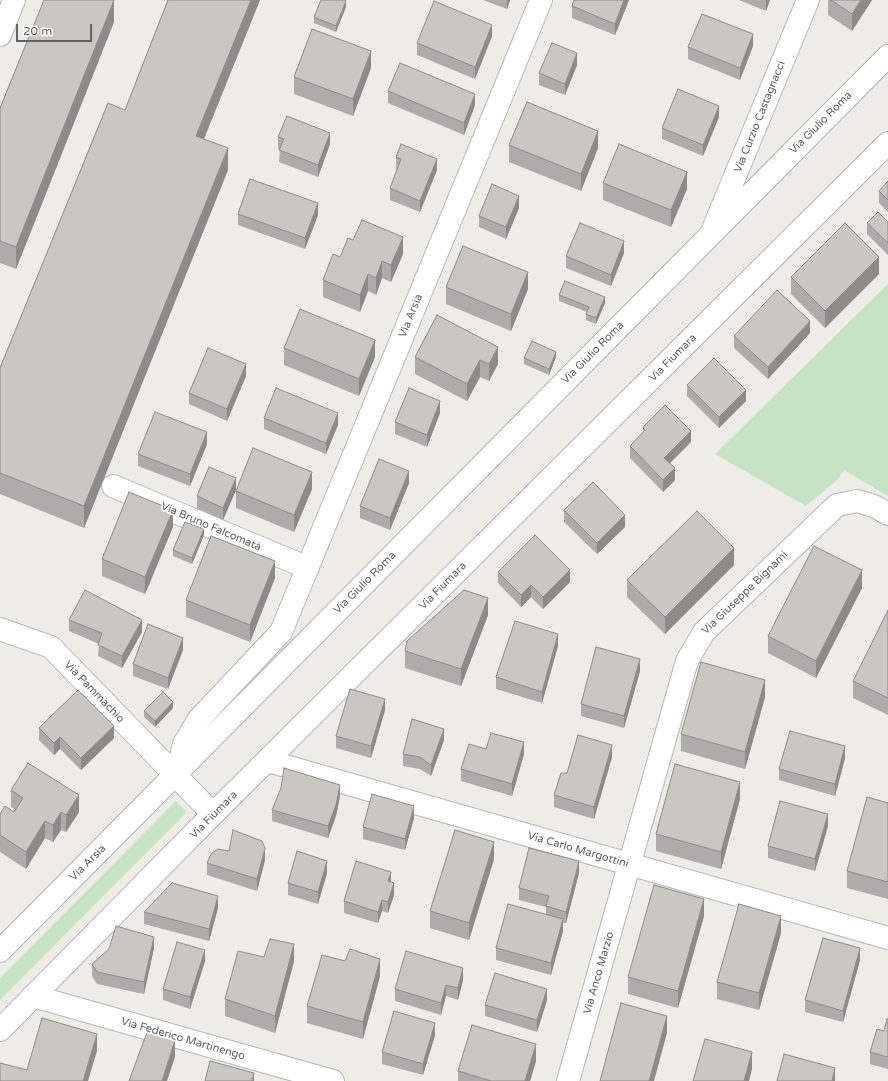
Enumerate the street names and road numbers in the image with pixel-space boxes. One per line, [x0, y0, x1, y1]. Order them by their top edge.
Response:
street label: Via Curzio Castagnacci [732, 59, 788, 175]
street label: Via Giulio Roma [787, 89, 855, 157]
street label: Via Arsia [396, 292, 426, 340]
street label: Via Giulio Roma [559, 319, 627, 387]
street label: Via Fiumara [646, 331, 700, 385]
street label: Via Bruno Falcomatà [159, 500, 263, 554]
street label: Via Giuseppe Bignami [699, 548, 791, 638]
street label: Via Giulio Roma [331, 549, 399, 617]
street label: Via Fiumara [416, 559, 470, 613]
street label: Via Pammachio [61, 658, 127, 726]
street label: Via Fiumara [187, 788, 241, 842]
street label: Via Carlo Margottini [526, 829, 630, 871]
street label: Via Arsia [67, 842, 109, 884]
street label: Via Anco Marzio [581, 930, 617, 1016]
street label: Via Federico Martinengo [119, 1015, 247, 1063]

